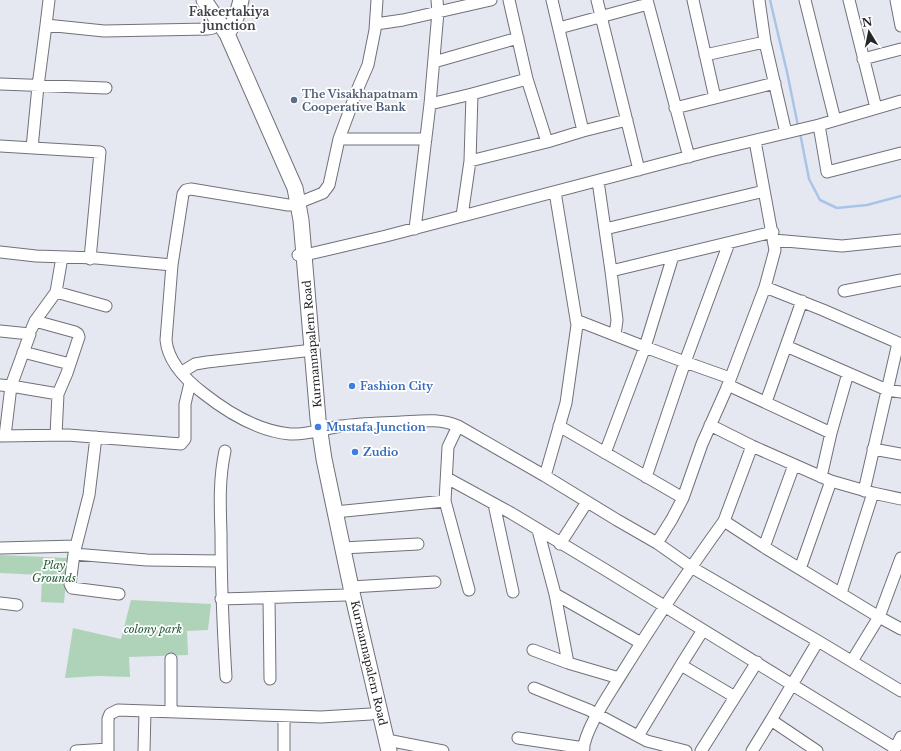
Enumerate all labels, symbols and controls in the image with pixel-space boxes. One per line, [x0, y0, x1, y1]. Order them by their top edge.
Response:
district label: Fakeertakiya junction [189, 4, 269, 33]
north arrow [849, 12, 889, 52]
text: N [861, 14, 874, 30]
place label: The Visakhapatnam Cooperative Bank [302, 87, 418, 114]
marker: The Visakhapatnam Cooperative Bank [289, 95, 299, 105]
street label: Kurmannapalem Road [299, 279, 325, 408]
place label: Fashion City [360, 379, 434, 393]
marker: Fashion City [347, 381, 357, 391]
place label: Mustafa Junction [326, 420, 426, 434]
marker: Mustafa Junction [313, 422, 323, 432]
place label: Zudio [363, 445, 398, 459]
marker: Zudio [350, 447, 360, 457]
park label: Play Grounds [32, 558, 76, 585]
street label: Kurmannapalem Road [348, 599, 390, 727]
park label: colony park [124, 622, 182, 636]

